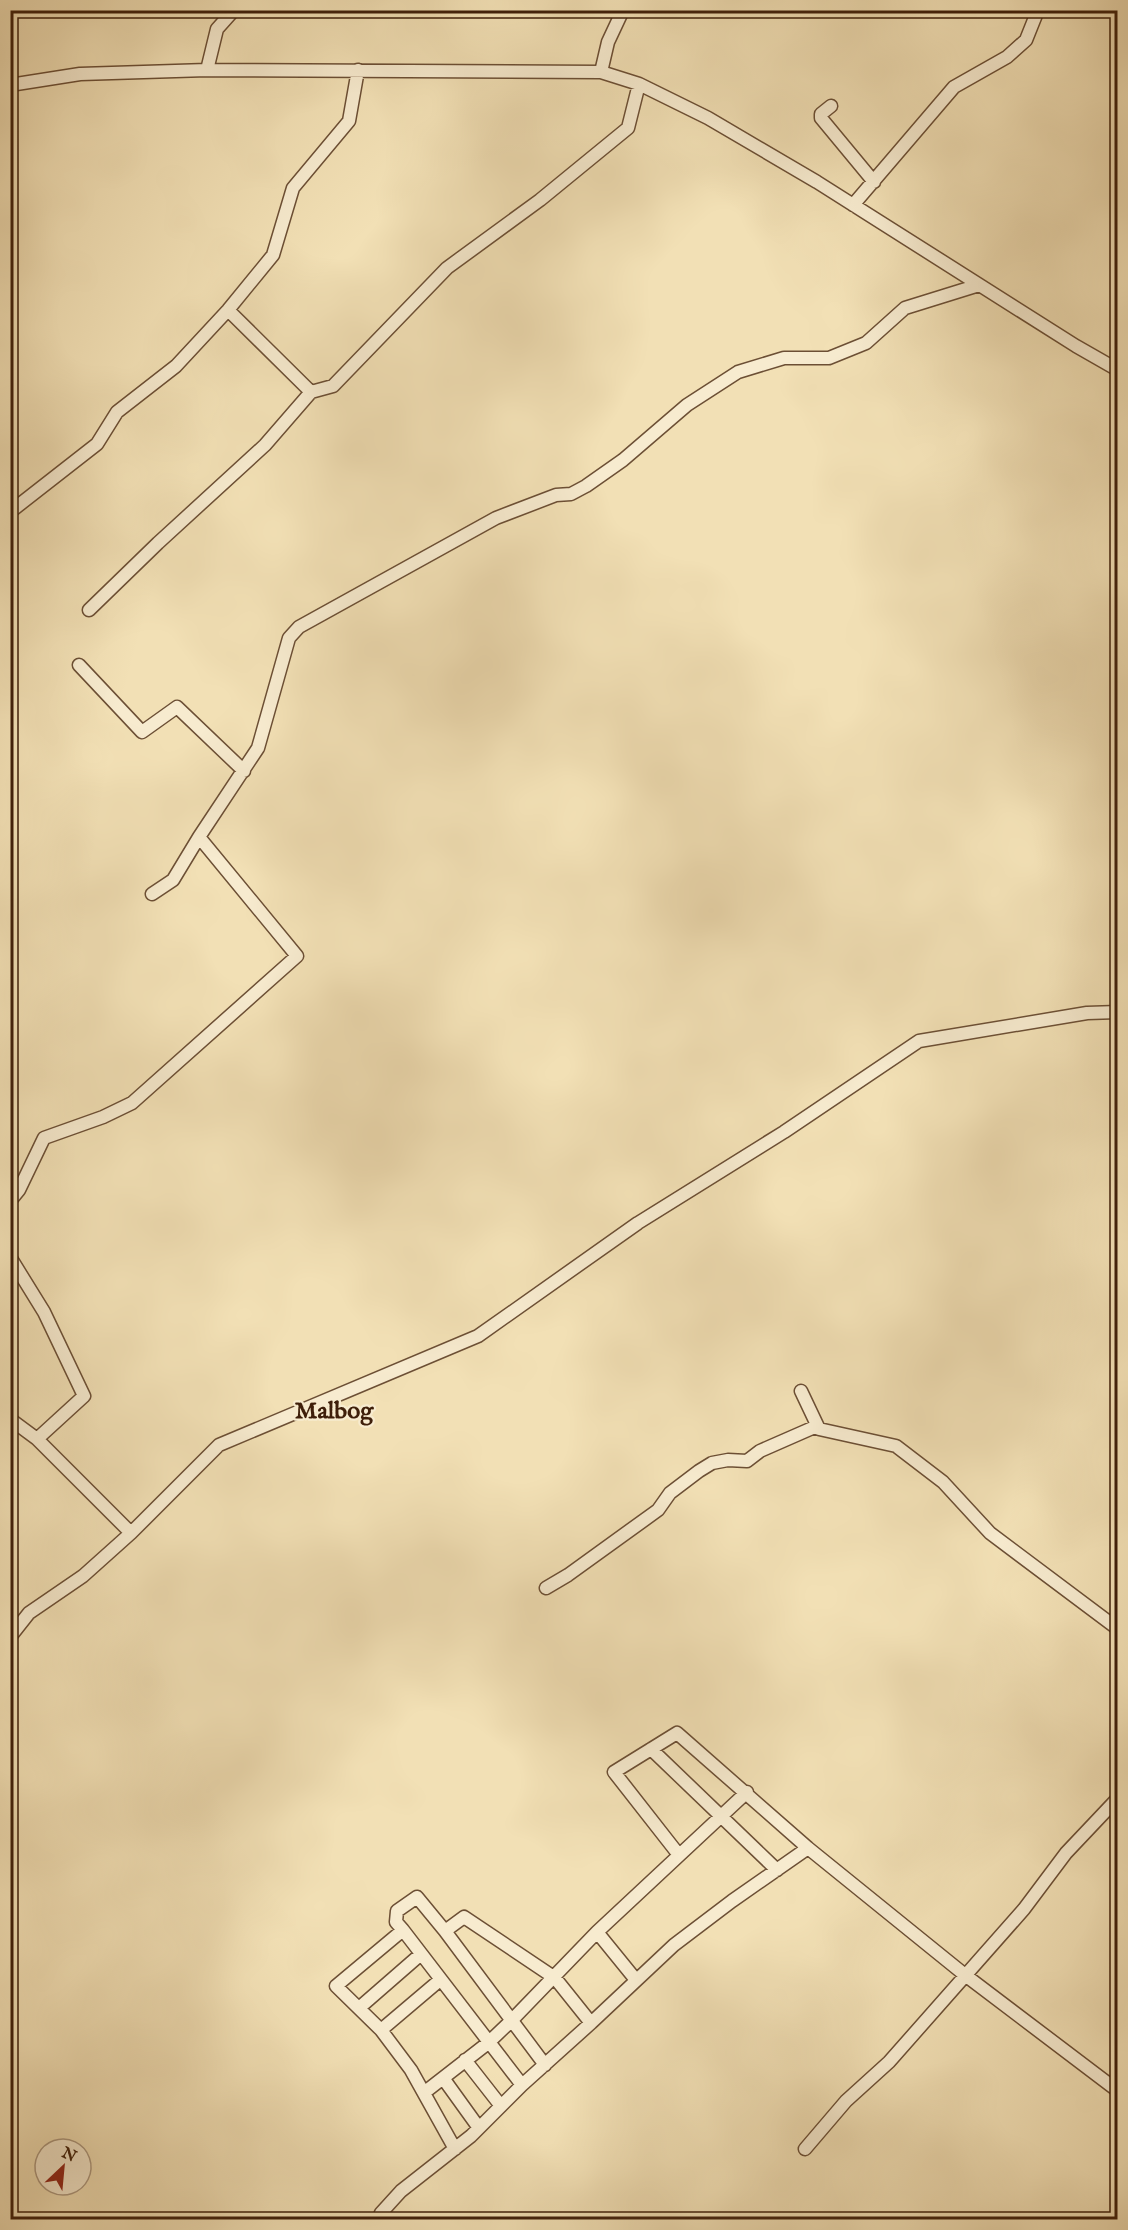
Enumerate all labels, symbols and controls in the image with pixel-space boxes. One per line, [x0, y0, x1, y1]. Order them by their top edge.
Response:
district label: Malbog [295, 1396, 374, 1427]
north arrow [33, 2137, 93, 2197]
text: N [57, 2143, 79, 2167]

